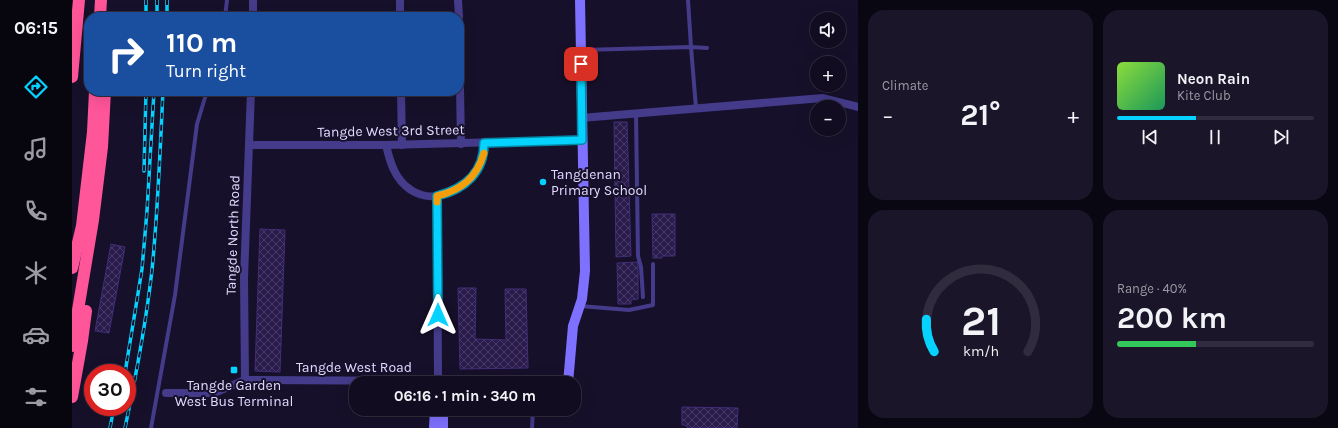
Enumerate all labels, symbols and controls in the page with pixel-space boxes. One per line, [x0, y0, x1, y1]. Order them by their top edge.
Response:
map controls [810, 12, 846, 136]
button: sound [810, 12, 846, 48]
text: 06:15 [14, 17, 58, 39]
text: 110 m [166, 26, 237, 59]
icon: right [100, 28, 152, 80]
pin [564, 47, 598, 81]
icon: arrive [570, 53, 592, 75]
button: + [810, 56, 846, 92]
text: Turn right [166, 60, 246, 82]
text: Neon Rain [1177, 70, 1250, 88]
icon: directions [22, 73, 50, 101]
text: Climate [882, 78, 928, 93]
text: Kite Club [1177, 88, 1231, 103]
text: 21° [960, 97, 1001, 133]
button: − [810, 100, 846, 136]
text: − [882, 103, 894, 129]
text: + [1067, 103, 1079, 129]
street label: Tangde West 3rd Street [317, 121, 465, 141]
icon: previous [1139, 126, 1161, 148]
icon: pause [1204, 126, 1226, 148]
icon: next [1270, 126, 1292, 148]
icon: music [22, 135, 50, 163]
place label: Tangdenan Primary School [551, 166, 647, 199]
street label: Tangde North Road [222, 175, 244, 295]
marker: Tangdenan Primary School [538, 177, 548, 187]
icon: phone [22, 197, 50, 225]
icon: climate [22, 259, 50, 287]
text: Range · 40% [1117, 281, 1187, 296]
position arrow [417, 294, 459, 336]
text: 21 [961, 297, 1001, 345]
text: 200 km [1117, 300, 1227, 336]
icon: car [22, 321, 50, 349]
text: km/h [962, 343, 999, 360]
street label: Tangde West Road [296, 359, 412, 376]
speed limit sign: 30 [84, 364, 136, 416]
marker: Tangde Garden West Bus Terminal [229, 365, 239, 375]
place label: Tangde Garden West Bus Terminal [175, 377, 293, 410]
icon: filters [22, 383, 50, 411]
text: 06:16 · 1 min · 340 m [394, 387, 536, 405]

